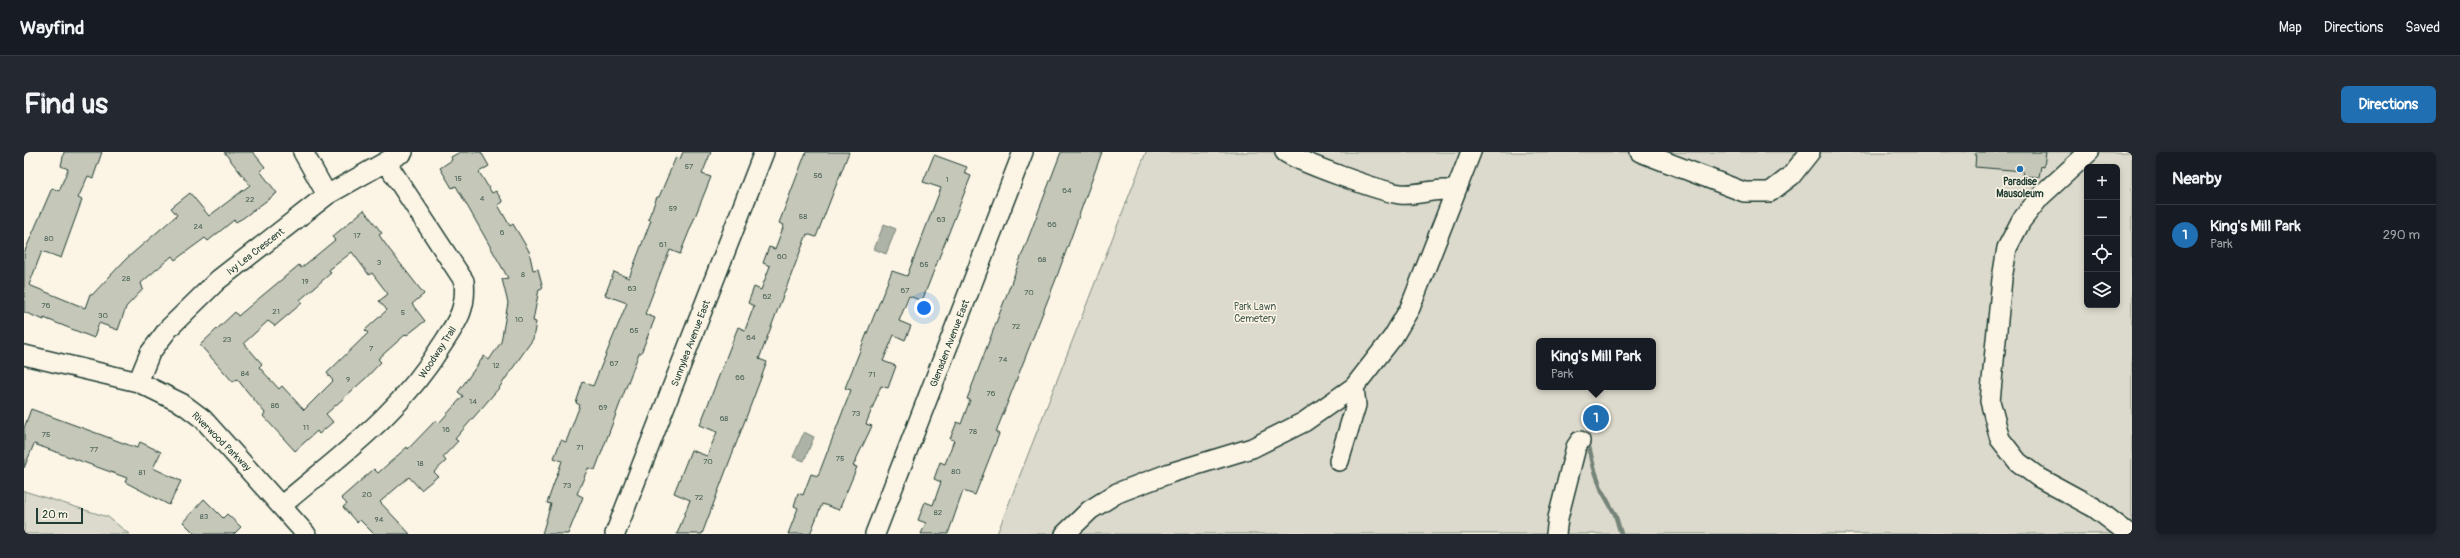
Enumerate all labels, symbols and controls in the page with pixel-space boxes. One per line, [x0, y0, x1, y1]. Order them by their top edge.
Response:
text: Wayfind [20, 16, 84, 40]
text: Map [2279, 19, 2302, 36]
text: Directions [2324, 19, 2383, 36]
text: Saved [2405, 19, 2440, 36]
button: Directions [2341, 86, 2436, 123]
text: Find us [24, 87, 108, 122]
house number: 57 [685, 162, 694, 171]
marker: Paradise Mausoleum [2015, 164, 2025, 174]
map controls [2084, 164, 2120, 308]
button: + [2084, 164, 2120, 200]
text: Nearby [2172, 168, 2221, 189]
house number: 56 [814, 171, 823, 180]
house number: 15 [454, 174, 462, 183]
house number: 1 [945, 175, 949, 184]
place label: Paradise Mausoleum [1996, 176, 2044, 200]
house number: 64 [1062, 186, 1072, 195]
house number: 4 [480, 194, 485, 203]
house number: 22 [246, 195, 255, 204]
button: − [2084, 200, 2120, 236]
house number: 59 [669, 204, 677, 213]
house number: 58 [799, 212, 807, 221]
house number: 63 [936, 215, 946, 224]
text: King's Mill Park [2210, 217, 2301, 236]
house number: 66 [1047, 220, 1057, 229]
house number: 24 [193, 222, 203, 231]
street label: Ivy Lea Crescent [225, 225, 287, 278]
text: 1 [2182, 227, 2188, 243]
text: 290 m [2383, 227, 2420, 243]
house number: 6 [500, 228, 505, 237]
house number: 17 [353, 231, 361, 240]
house number: 80 [44, 234, 54, 243]
button: locate [2084, 236, 2120, 272]
text: Park [2210, 236, 2233, 252]
house number: 61 [659, 240, 667, 249]
house number: 60 [777, 252, 788, 261]
house number: 68 [1038, 255, 1046, 264]
house number: 3 [377, 258, 382, 267]
house number: 65 [920, 260, 929, 269]
house number: 8 [521, 270, 525, 279]
button: layers [2084, 272, 2120, 308]
house number: 28 [122, 274, 130, 283]
house number: 19 [301, 277, 309, 286]
house number: 63 [627, 284, 637, 293]
house number: 67 [901, 286, 910, 295]
house number: 70 [1024, 288, 1034, 297]
house number: 62 [762, 292, 772, 301]
street label: Glenaden Avenue East [928, 297, 973, 389]
street label: Sunnylea Avenue East [669, 298, 713, 388]
your location [914, 298, 934, 318]
house number: 76 [42, 301, 51, 310]
park label: Park Lawn Cemetery [1234, 301, 1277, 325]
house number: 21 [272, 307, 280, 316]
house number: 5 [401, 308, 405, 317]
house number: 30 [98, 311, 108, 320]
house number: 10 [515, 315, 524, 324]
house number: 72 [1012, 322, 1021, 331]
street label: Woodway Trail [417, 324, 459, 381]
house number: 65 [630, 326, 639, 335]
house number: 64 [746, 333, 756, 342]
house number: 23 [223, 335, 232, 344]
popup [1536, 338, 1656, 390]
house number: 7 [369, 344, 374, 353]
text: King's Mill Park [1551, 347, 1641, 366]
house number: 74 [999, 355, 1008, 364]
house number: 67 [610, 359, 619, 368]
house number: 12 [492, 361, 500, 370]
text: Park [1551, 366, 1573, 382]
house number: 84 [241, 369, 250, 378]
house number: 71 [868, 370, 876, 379]
house number: 66 [735, 373, 745, 382]
house number: 9 [346, 375, 350, 384]
house number: 76 [987, 389, 996, 398]
house number: 14 [469, 397, 477, 406]
house number: 86 [271, 401, 280, 410]
house number: 69 [599, 403, 607, 412]
pin: 1 [1583, 403, 1609, 433]
house number: 73 [852, 409, 861, 418]
street label: Riverwood Parkway [189, 410, 254, 474]
house number: 68 [720, 414, 728, 423]
house number: 11 [303, 423, 309, 432]
house number: 16 [442, 425, 450, 434]
house number: 78 [969, 427, 977, 436]
house number: 75 [42, 430, 50, 439]
house number: 71 [576, 443, 584, 452]
house number: 77 [90, 445, 99, 454]
house number: 75 [836, 454, 844, 463]
house number: 70 [703, 457, 713, 466]
house number: 18 [416, 459, 424, 468]
house number: 80 [951, 467, 961, 476]
house number: 81 [138, 468, 146, 477]
house number: 73 [563, 481, 572, 490]
house number: 20 [362, 490, 373, 499]
house number: 72 [695, 493, 704, 502]
scale bar [36, 506, 83, 525]
text: 20 m [42, 508, 68, 521]
house number: 82 [934, 508, 943, 517]
house number: 83 [200, 512, 209, 521]
house number: 94 [375, 515, 384, 524]

